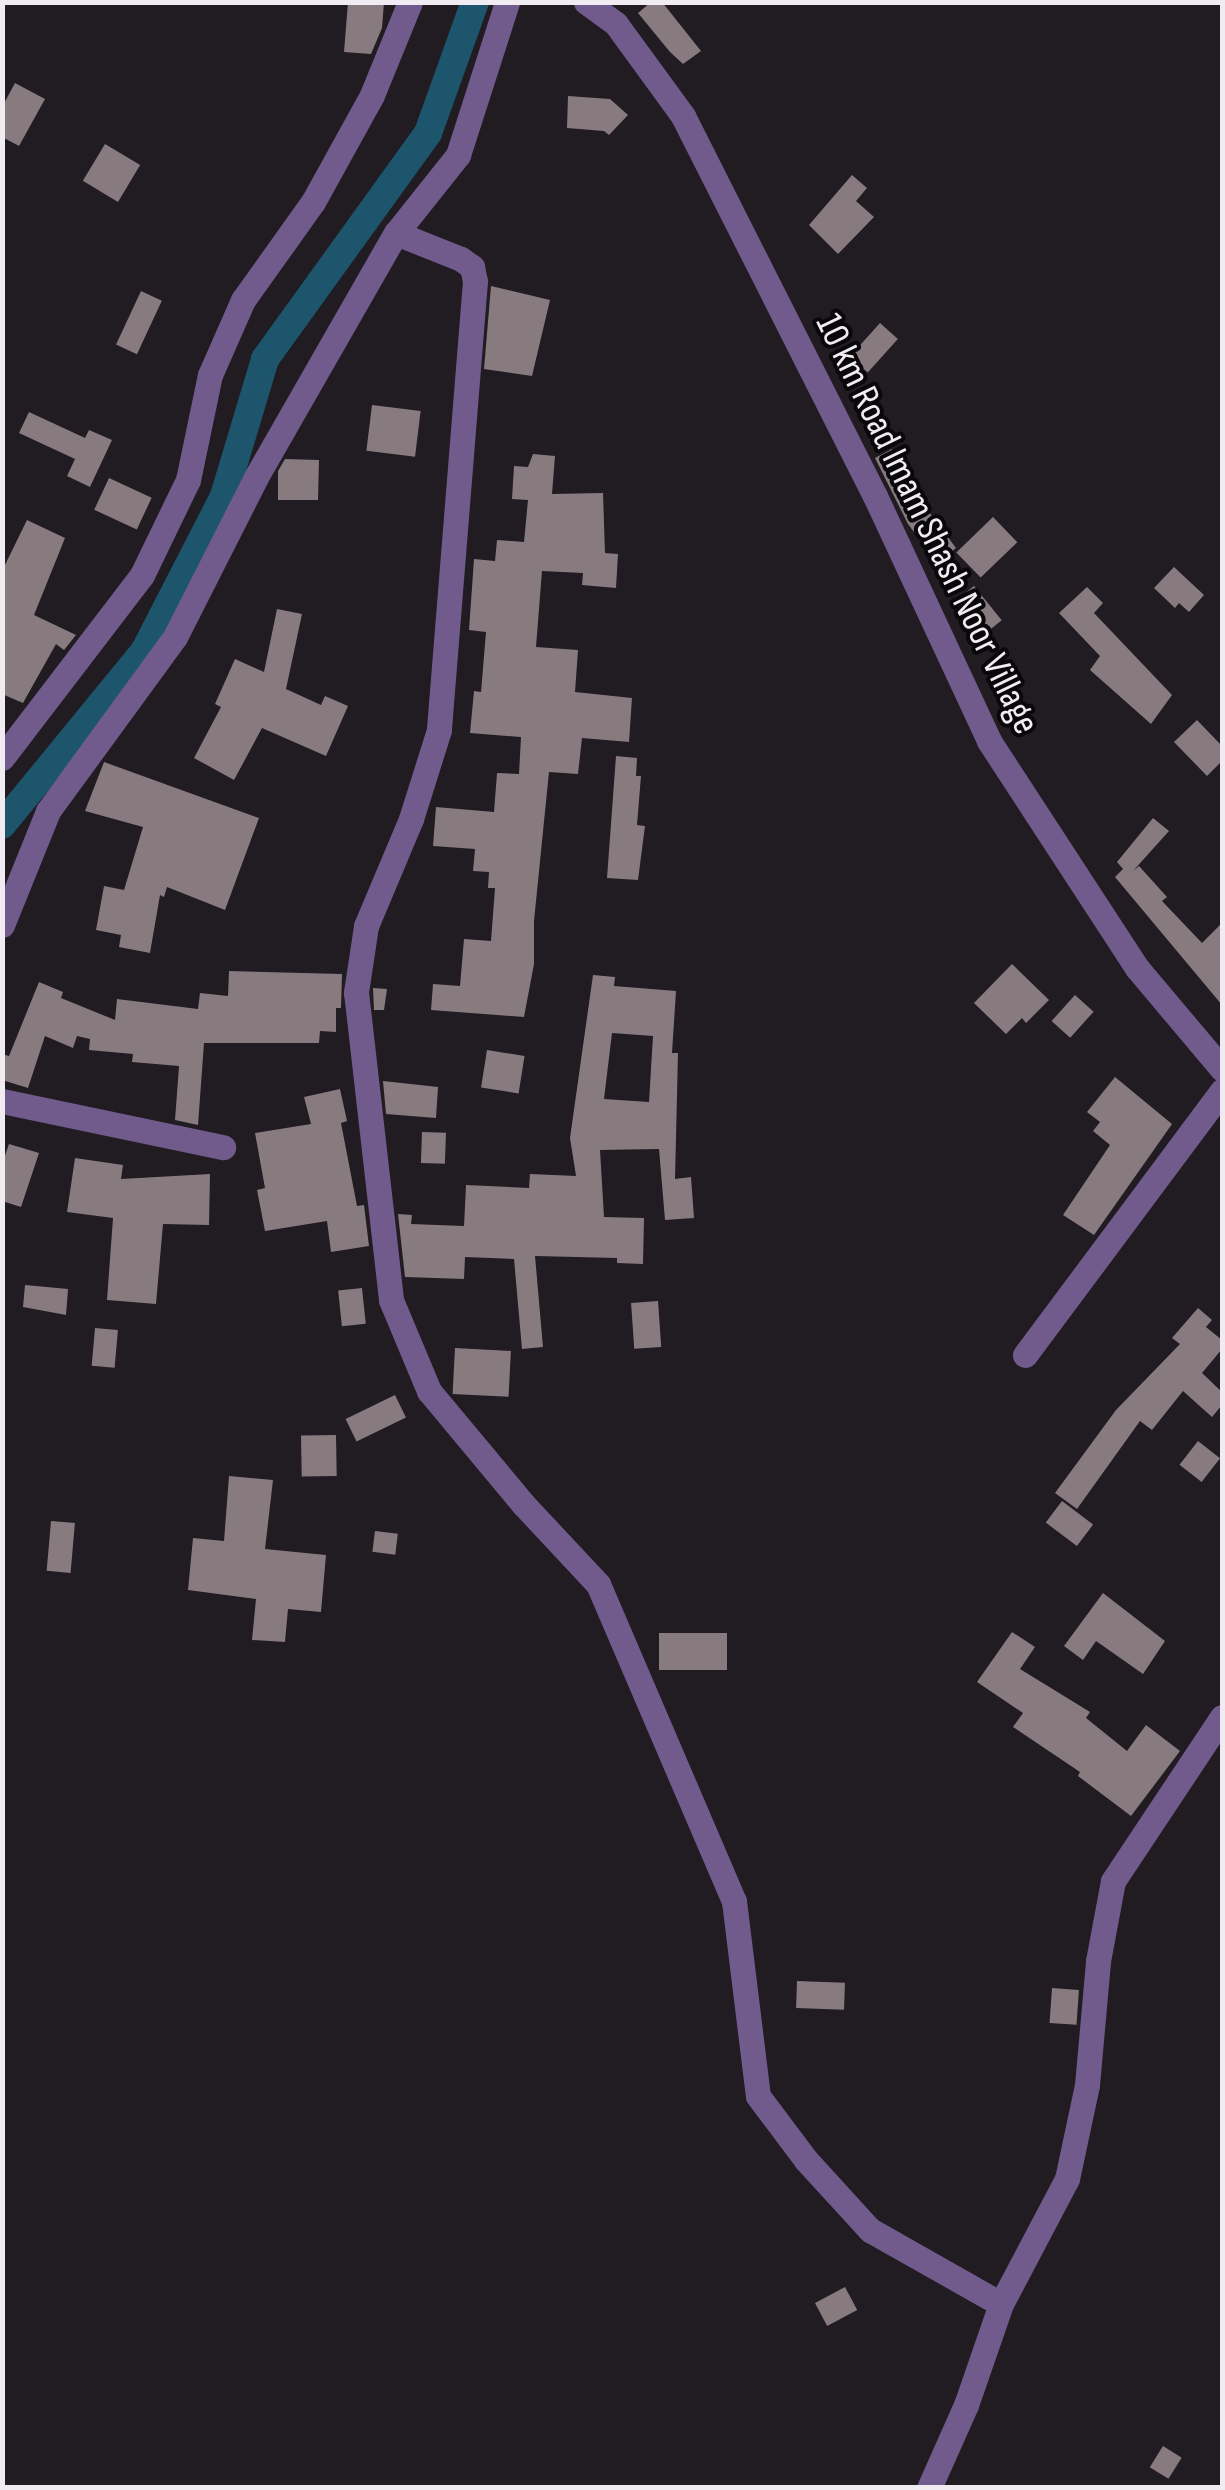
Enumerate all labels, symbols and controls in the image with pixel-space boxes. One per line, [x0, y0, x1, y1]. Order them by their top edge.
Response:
street label: 10 km Road Imam Shash Noor Village [805, 306, 1049, 742]

